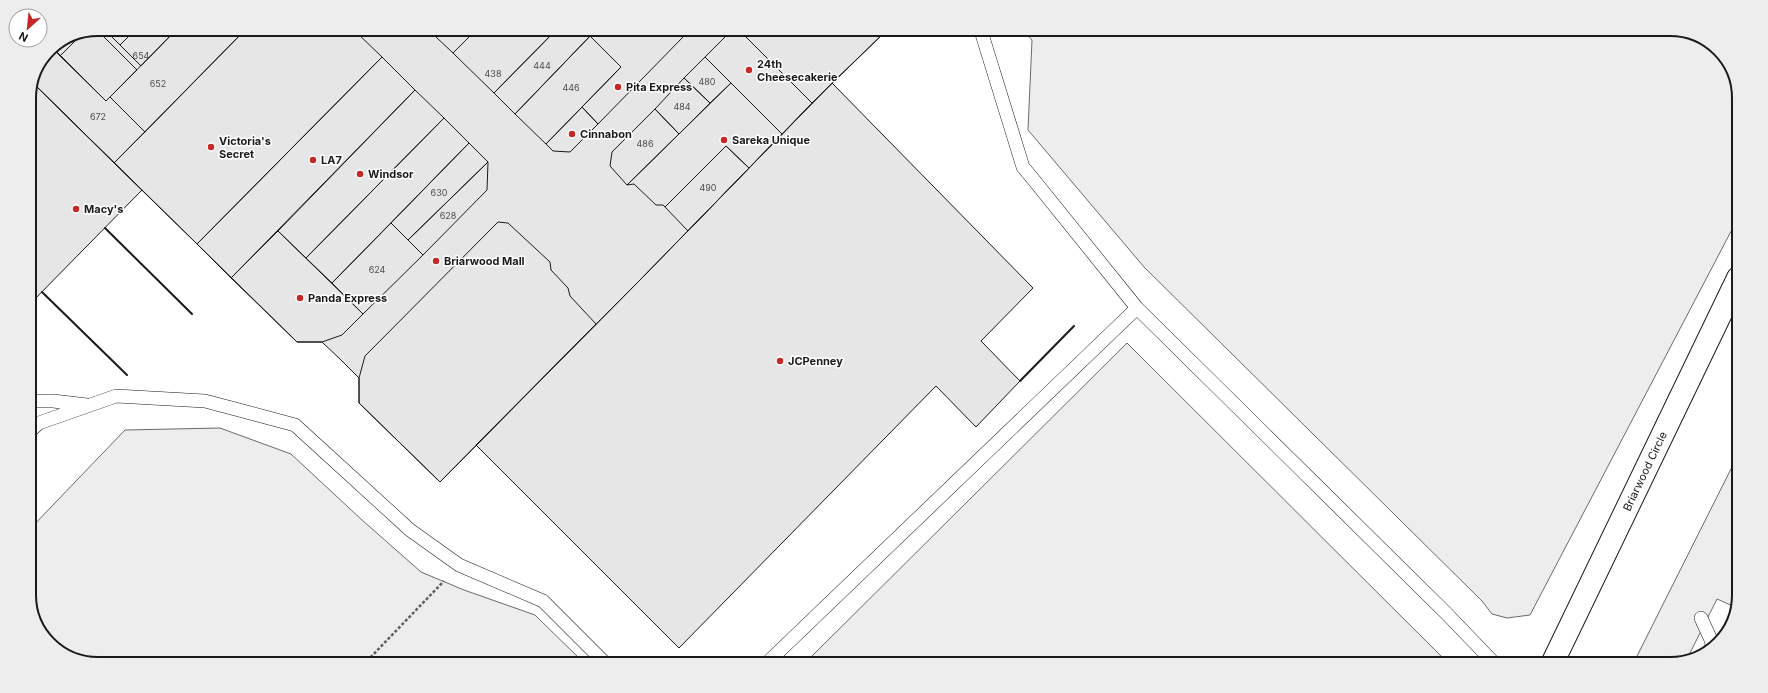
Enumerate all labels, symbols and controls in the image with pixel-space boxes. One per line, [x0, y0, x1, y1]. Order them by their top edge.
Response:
north arrow [8, 8, 48, 48]
text: N [17, 29, 30, 45]
house number: 654 [133, 50, 150, 61]
place label: 24th Cheesecakerie [757, 57, 838, 84]
house number: 444 [533, 60, 551, 71]
marker: 24th Cheesecakerie [744, 65, 754, 75]
house number: 438 [485, 68, 502, 79]
house number: 480 [698, 76, 716, 87]
house number: 652 [150, 78, 166, 89]
place label: Pita Express [626, 80, 692, 94]
house number: 446 [562, 82, 580, 93]
marker: Pita Express [613, 82, 623, 92]
house number: 484 [673, 101, 691, 112]
house number: 672 [90, 111, 106, 122]
place label: Cinnabon [580, 127, 632, 141]
marker: Cinnabon [567, 129, 577, 139]
place label: Sareka Unique [732, 133, 810, 147]
place label: Victoria's Secret [219, 134, 271, 161]
marker: Sareka Unique [719, 135, 729, 145]
house number: 486 [637, 138, 654, 149]
marker: Victoria's Secret [206, 142, 216, 152]
place label: LA7 [321, 153, 342, 167]
marker: LA7 [308, 155, 318, 165]
place label: Windsor [368, 167, 414, 181]
marker: Windsor [355, 169, 365, 179]
house number: 490 [699, 182, 717, 193]
house number: 630 [431, 187, 448, 198]
place label: Macy's [84, 202, 123, 216]
marker: Macy's [71, 204, 81, 214]
house number: 628 [440, 210, 457, 221]
place label: Briarwood Mall [444, 254, 525, 268]
marker: Briarwood Mall [431, 256, 441, 266]
house number: 624 [369, 264, 386, 275]
place label: Panda Express [308, 291, 387, 305]
marker: Panda Express [295, 293, 305, 303]
place label: JCPenney [788, 354, 843, 368]
marker: JCPenney [775, 356, 785, 366]
street label: Briarwood Circle [1620, 429, 1670, 513]

